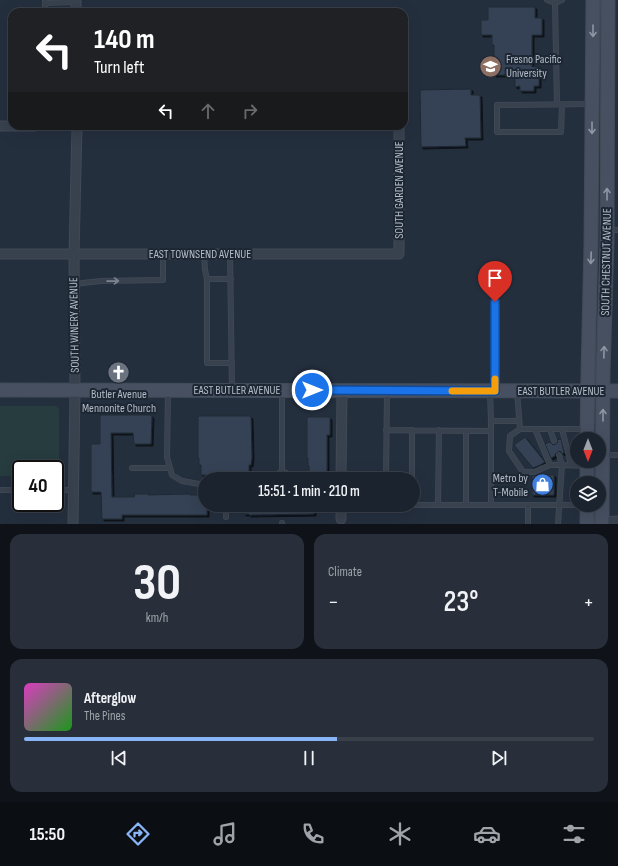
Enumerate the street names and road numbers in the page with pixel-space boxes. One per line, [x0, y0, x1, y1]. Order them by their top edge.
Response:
street label: SOUTH GARDEN AVENUE [392, 141, 407, 239]
street label: SOUTH CHESTNUT AVENUE [598, 208, 615, 316]
street label: EAST TOWNSEND AVENUE [149, 247, 251, 262]
street label: SOUTH WINERY AVENUE [66, 277, 83, 373]
street label: EAST BUTLER AVENUE [194, 383, 281, 398]
street label: EAST BUTLER AVENUE [518, 384, 605, 399]

